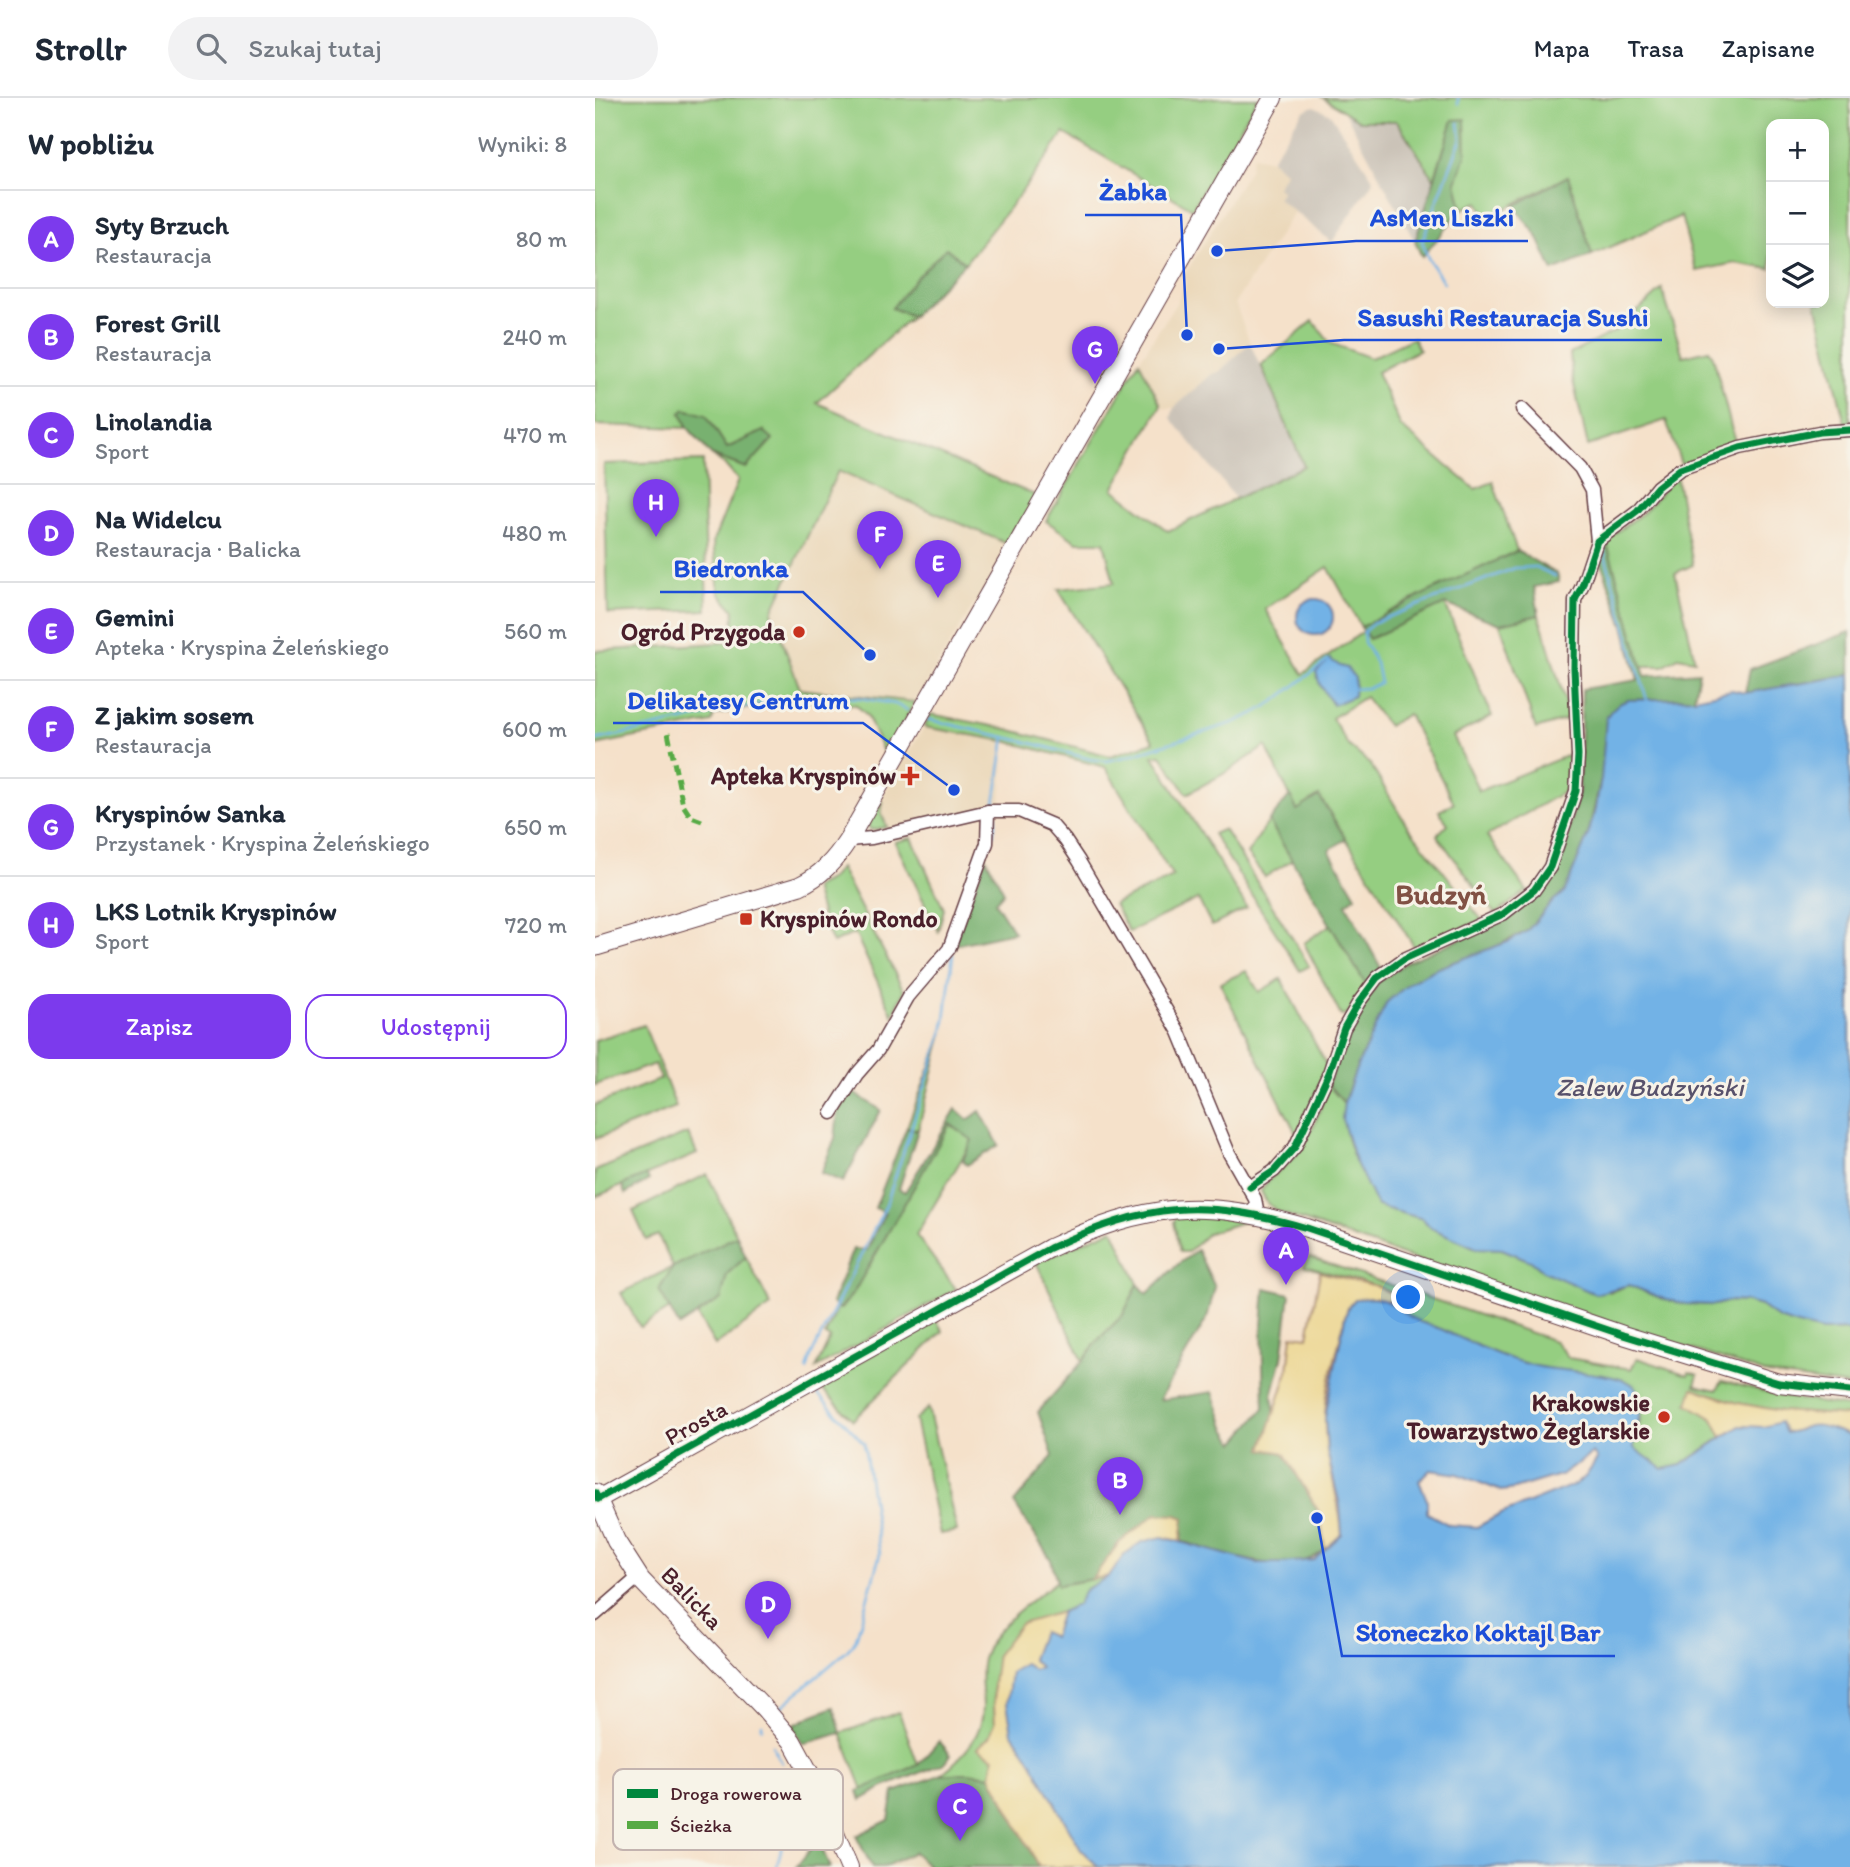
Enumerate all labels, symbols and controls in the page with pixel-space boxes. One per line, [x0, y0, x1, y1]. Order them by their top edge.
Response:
search box [168, 17, 658, 80]
text: Strollr [35, 29, 126, 68]
icon: search [192, 29, 230, 67]
text: Szukaj tutaj [248, 32, 382, 64]
text: Mapa [1534, 34, 1590, 63]
text: Trasa [1628, 34, 1684, 63]
text: Zapisane [1722, 34, 1815, 63]
map controls [1766, 119, 1829, 308]
button: + [1766, 119, 1829, 182]
text: W pobliżu [28, 125, 154, 162]
text: Wyniki: 8 [477, 130, 567, 158]
callout: Żabka [1085, 168, 1181, 215]
text: Żabka [1099, 175, 1167, 207]
button: − [1766, 182, 1829, 245]
callout: AsMen Liszki [1356, 194, 1528, 241]
text: AsMen Liszki [1369, 201, 1514, 233]
text: Syty Brzuch [95, 209, 229, 241]
text: A [44, 225, 58, 253]
text: 80 m [516, 225, 567, 253]
text: Restauracja [95, 241, 212, 269]
button: layers [1766, 245, 1829, 308]
callout: Sasushi Restauracja Sushi [1344, 293, 1662, 340]
text: Sasushi Restauracja Sushi [1358, 301, 1648, 333]
text: Forest Grill [95, 307, 220, 339]
text: B [44, 323, 58, 351]
text: 240 m [502, 323, 567, 351]
pin: G [1072, 326, 1118, 384]
text: Restauracja [95, 339, 212, 367]
text: Linolandia [95, 405, 212, 437]
text: C [44, 421, 58, 449]
text: 470 m [503, 421, 567, 449]
text: Sport [95, 437, 149, 465]
pin: H [633, 479, 679, 537]
text: Na Widelcu [95, 503, 222, 535]
pin: F [857, 511, 903, 569]
text: D [43, 519, 59, 547]
text: 480 m [502, 519, 567, 547]
text: Restauracja · Balicka [95, 535, 301, 563]
pin: E [915, 540, 961, 598]
callout: Biedronka [660, 545, 803, 592]
text: Biedronka [674, 552, 789, 584]
text: Gemini [95, 601, 174, 633]
text: E [45, 617, 57, 645]
text: 560 m [504, 617, 567, 645]
place label: Ogród Przygoda [621, 617, 785, 647]
marker: Ogród Przygoda [791, 624, 807, 640]
text: Apteka · Kryspina Żeleńskiego [95, 633, 389, 661]
callout: Delikatesy Centrum [613, 676, 863, 723]
text: Delikatesy Centrum [627, 684, 849, 716]
text: Z jakim sosem [95, 699, 254, 731]
text: F [45, 715, 57, 743]
text: 600 m [502, 715, 567, 743]
text: Restauracja [95, 731, 212, 759]
place label: Apteka Kryspinów [710, 761, 897, 791]
marker: Apteka Kryspinów [902, 768, 918, 784]
text: Kryspinów Sanka [95, 797, 286, 829]
text: G [43, 813, 59, 841]
text: 650 m [504, 813, 567, 841]
text: Przystanek · Kryspina Żeleńskiego [95, 829, 430, 857]
district label: Budzyń [1396, 877, 1487, 911]
text: LKS Lotnik Kryspinów [95, 895, 337, 927]
place label: Kryspinów Rondo [760, 904, 938, 934]
text: H [43, 911, 59, 939]
text: 720 m [505, 911, 567, 939]
marker: Kryspinów Rondo [738, 911, 754, 927]
text: Sport [95, 927, 149, 955]
button: Zapisz [28, 994, 291, 1059]
button: Udostępnij [305, 994, 567, 1059]
water label: Zalew Budzyński [1556, 1071, 1746, 1103]
pin: A [1263, 1227, 1309, 1285]
your location [1391, 1280, 1425, 1314]
place label: Krakowskie Towarzystwo Żeglarskie [1406, 1388, 1650, 1446]
street label: Prosta [659, 1394, 732, 1451]
marker: Krakowskie Towarzystwo Żeglarskie [1656, 1409, 1672, 1425]
pin: B [1097, 1457, 1143, 1515]
street label: Balicka [655, 1560, 730, 1636]
pin: D [745, 1581, 791, 1639]
callout: Słoneczko Koktajl Bar [1342, 1609, 1615, 1656]
text: Słoneczko Koktajl Bar [1356, 1616, 1601, 1648]
legend [613, 1769, 843, 1850]
text: Droga rowerowa [670, 1782, 802, 1805]
pin: C [937, 1783, 983, 1841]
text: Ścieżka [670, 1814, 732, 1837]

